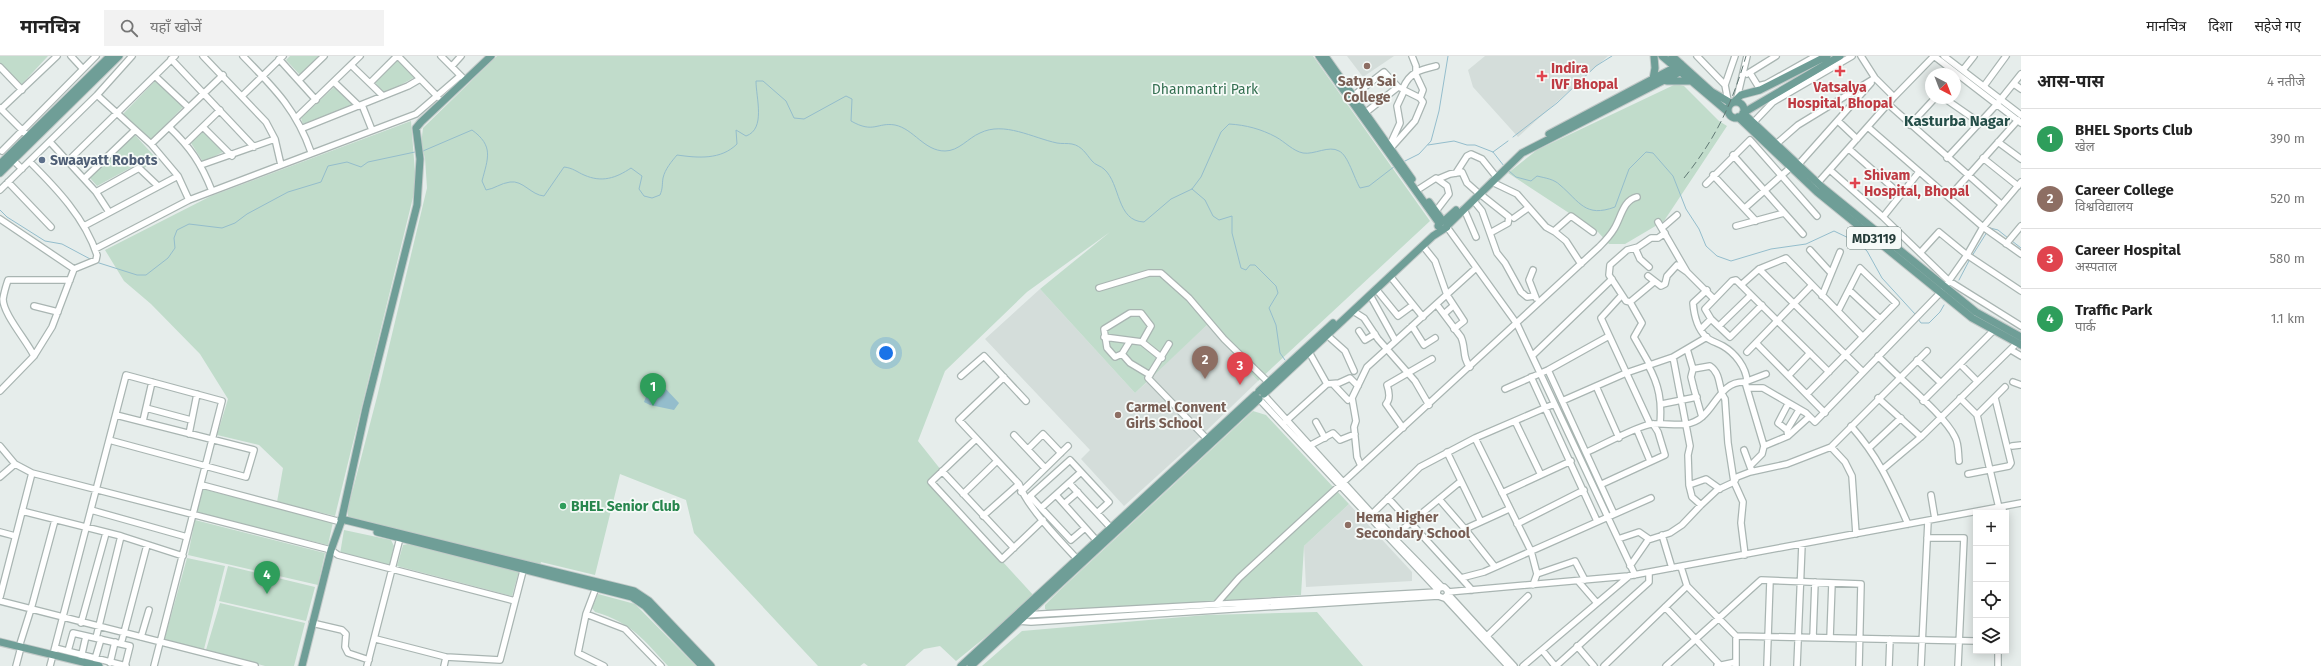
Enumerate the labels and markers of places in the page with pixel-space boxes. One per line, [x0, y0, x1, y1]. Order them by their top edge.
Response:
place label: Indira IVF Bhopal [1551, 60, 1619, 93]
marker: Satya Sai College [1362, 61, 1372, 71]
marker: Vatsalya Hospital, Bhopal [1834, 65, 1846, 77]
marker: Indira IVF Bhopal [1536, 70, 1548, 82]
place label: Satya Sai College [1338, 73, 1396, 106]
place label: Vatsalya Hospital, Bhopal [1787, 79, 1893, 112]
place label: Swaayatt Robots [50, 152, 158, 169]
marker: Swaayatt Robots [37, 155, 47, 165]
place label: Shivam Hospital, Bhopal [1864, 167, 1970, 200]
marker: Shivam Hospital, Bhopal [1849, 177, 1861, 189]
pin: 2 [1192, 346, 1218, 379]
pin: 3 [1227, 352, 1253, 385]
pin: 1 [640, 373, 666, 406]
place label: Carmel Convent Girls School [1126, 399, 1227, 432]
marker: Carmel Convent Girls School [1113, 410, 1123, 420]
place label: BHEL Senior Club [571, 498, 680, 515]
marker: BHEL Senior Club [558, 501, 568, 511]
place label: Hema Higher Secondary School [1356, 509, 1471, 542]
marker: Hema Higher Secondary School [1343, 520, 1353, 530]
pin: 4 [254, 561, 280, 594]

